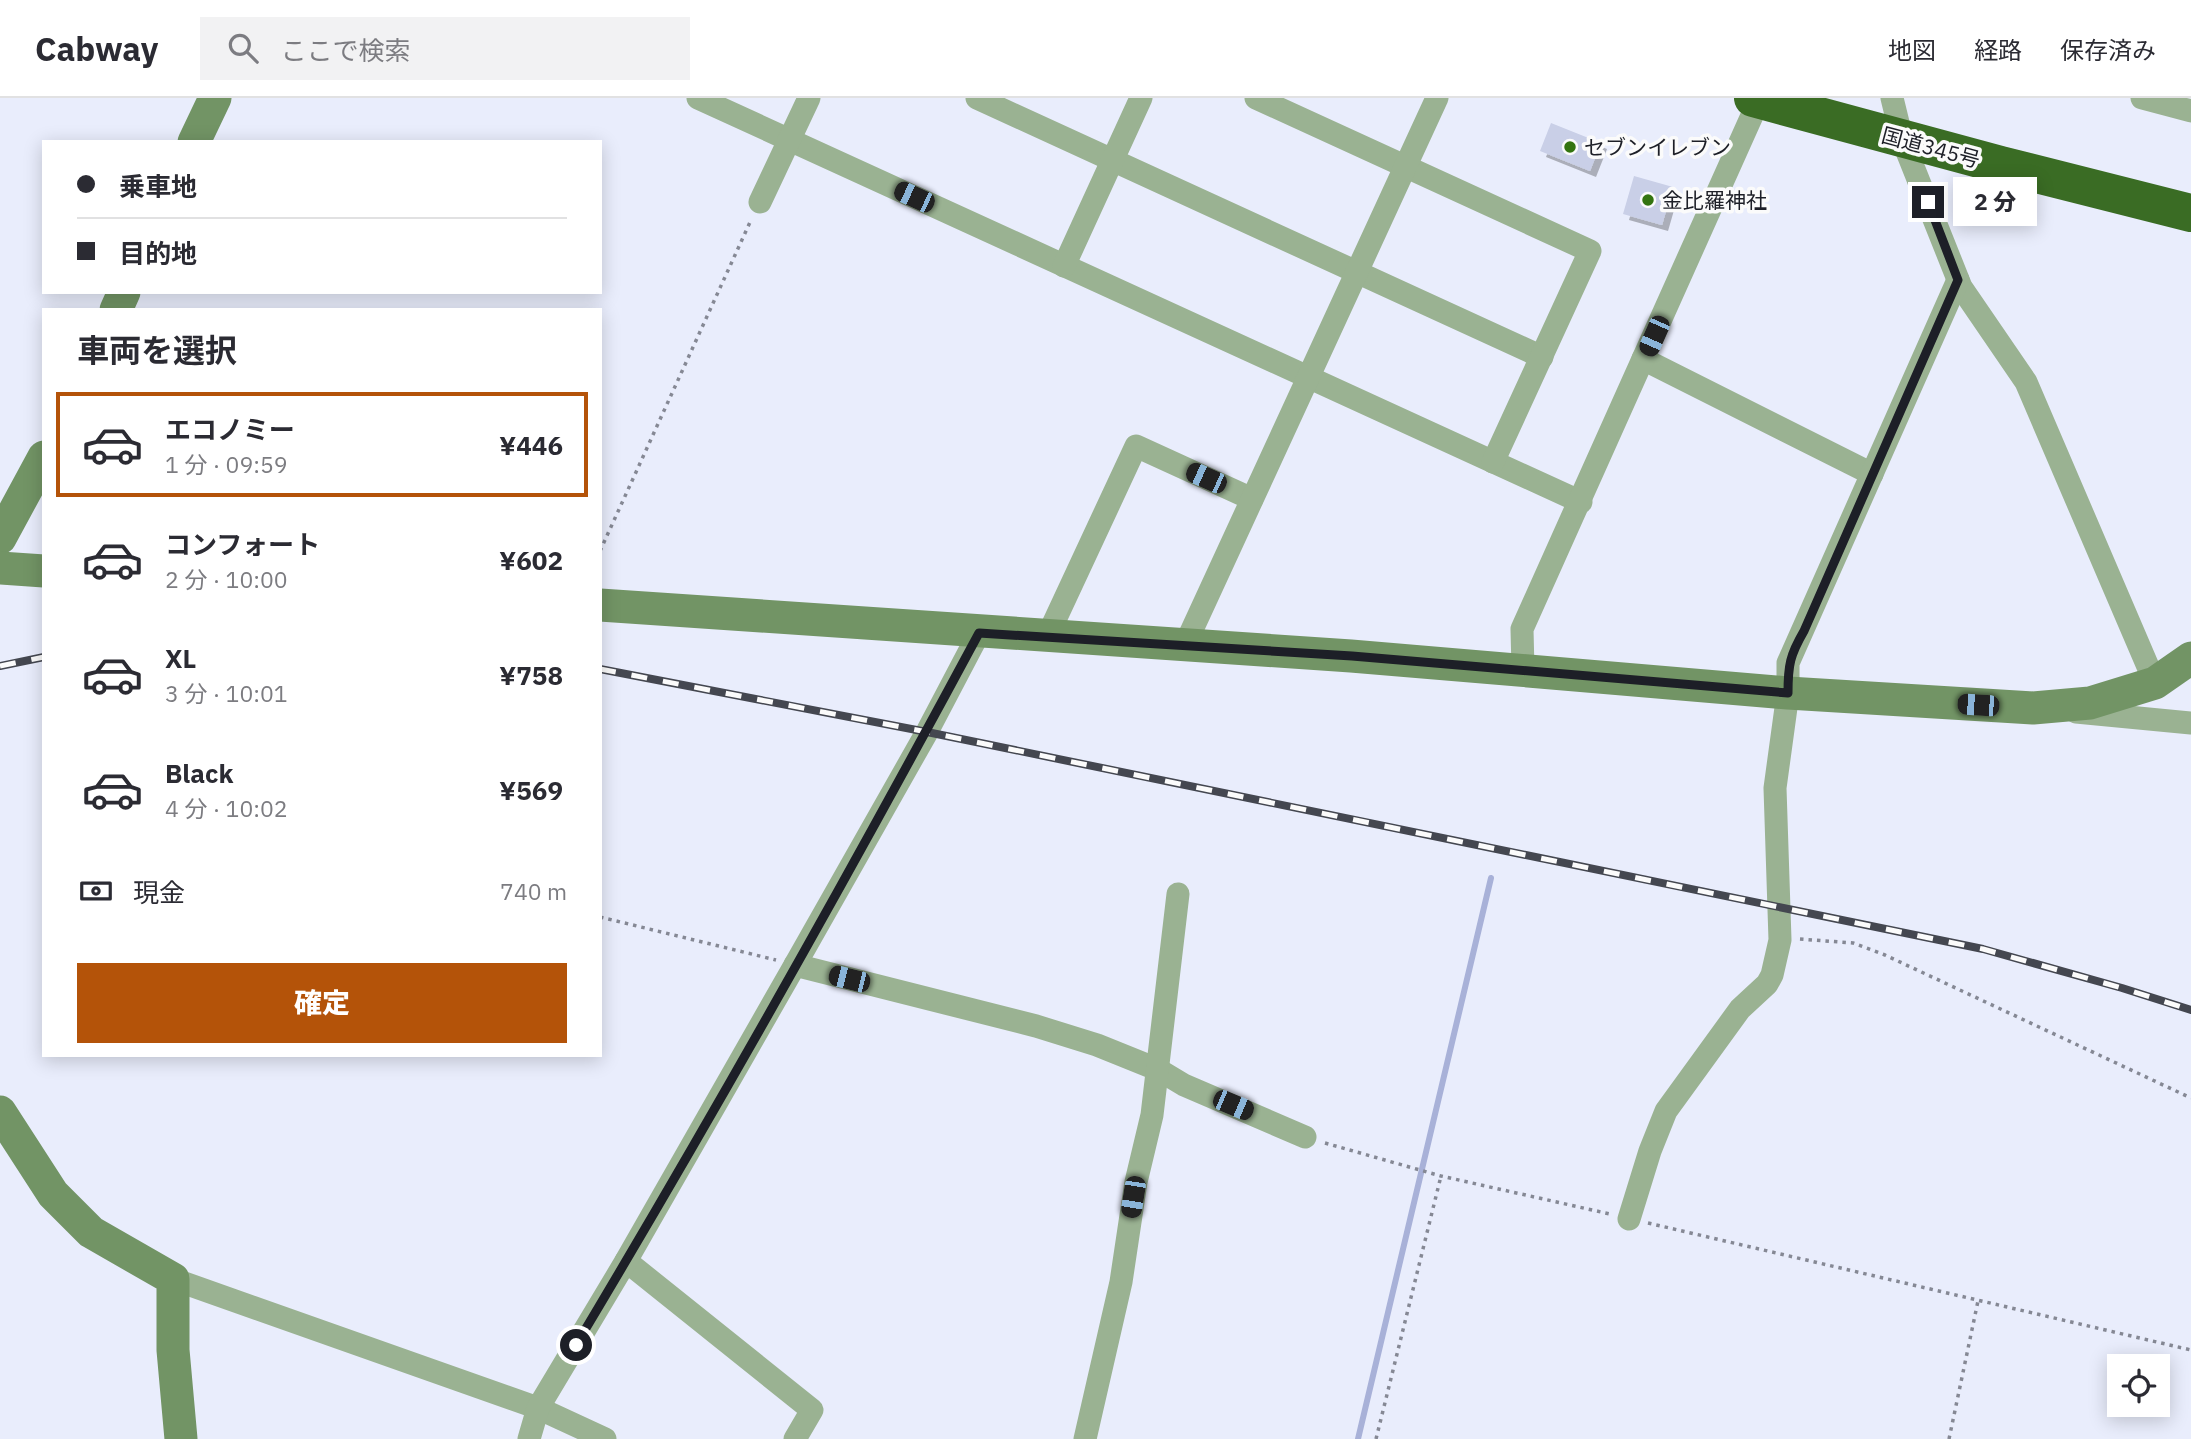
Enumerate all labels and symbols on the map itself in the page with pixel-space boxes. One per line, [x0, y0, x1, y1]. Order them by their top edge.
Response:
street label: 国道345号 [1879, 120, 1983, 174]
place label: セブンイレブン [1584, 133, 1731, 161]
marker: セブンイレブン [1562, 139, 1578, 155]
callout: 2 分 [1952, 178, 2036, 226]
car [891, 179, 938, 215]
place label: 金比羅神社 [1662, 186, 1767, 214]
route end [1912, 186, 1944, 218]
marker: 金比羅神社 [1640, 192, 1656, 208]
car [1636, 313, 1673, 359]
car [1183, 460, 1230, 496]
car [1957, 693, 2000, 717]
car [827, 964, 872, 994]
car [1210, 1087, 1257, 1123]
car [1120, 1175, 1147, 1219]
route start [560, 1329, 592, 1361]

